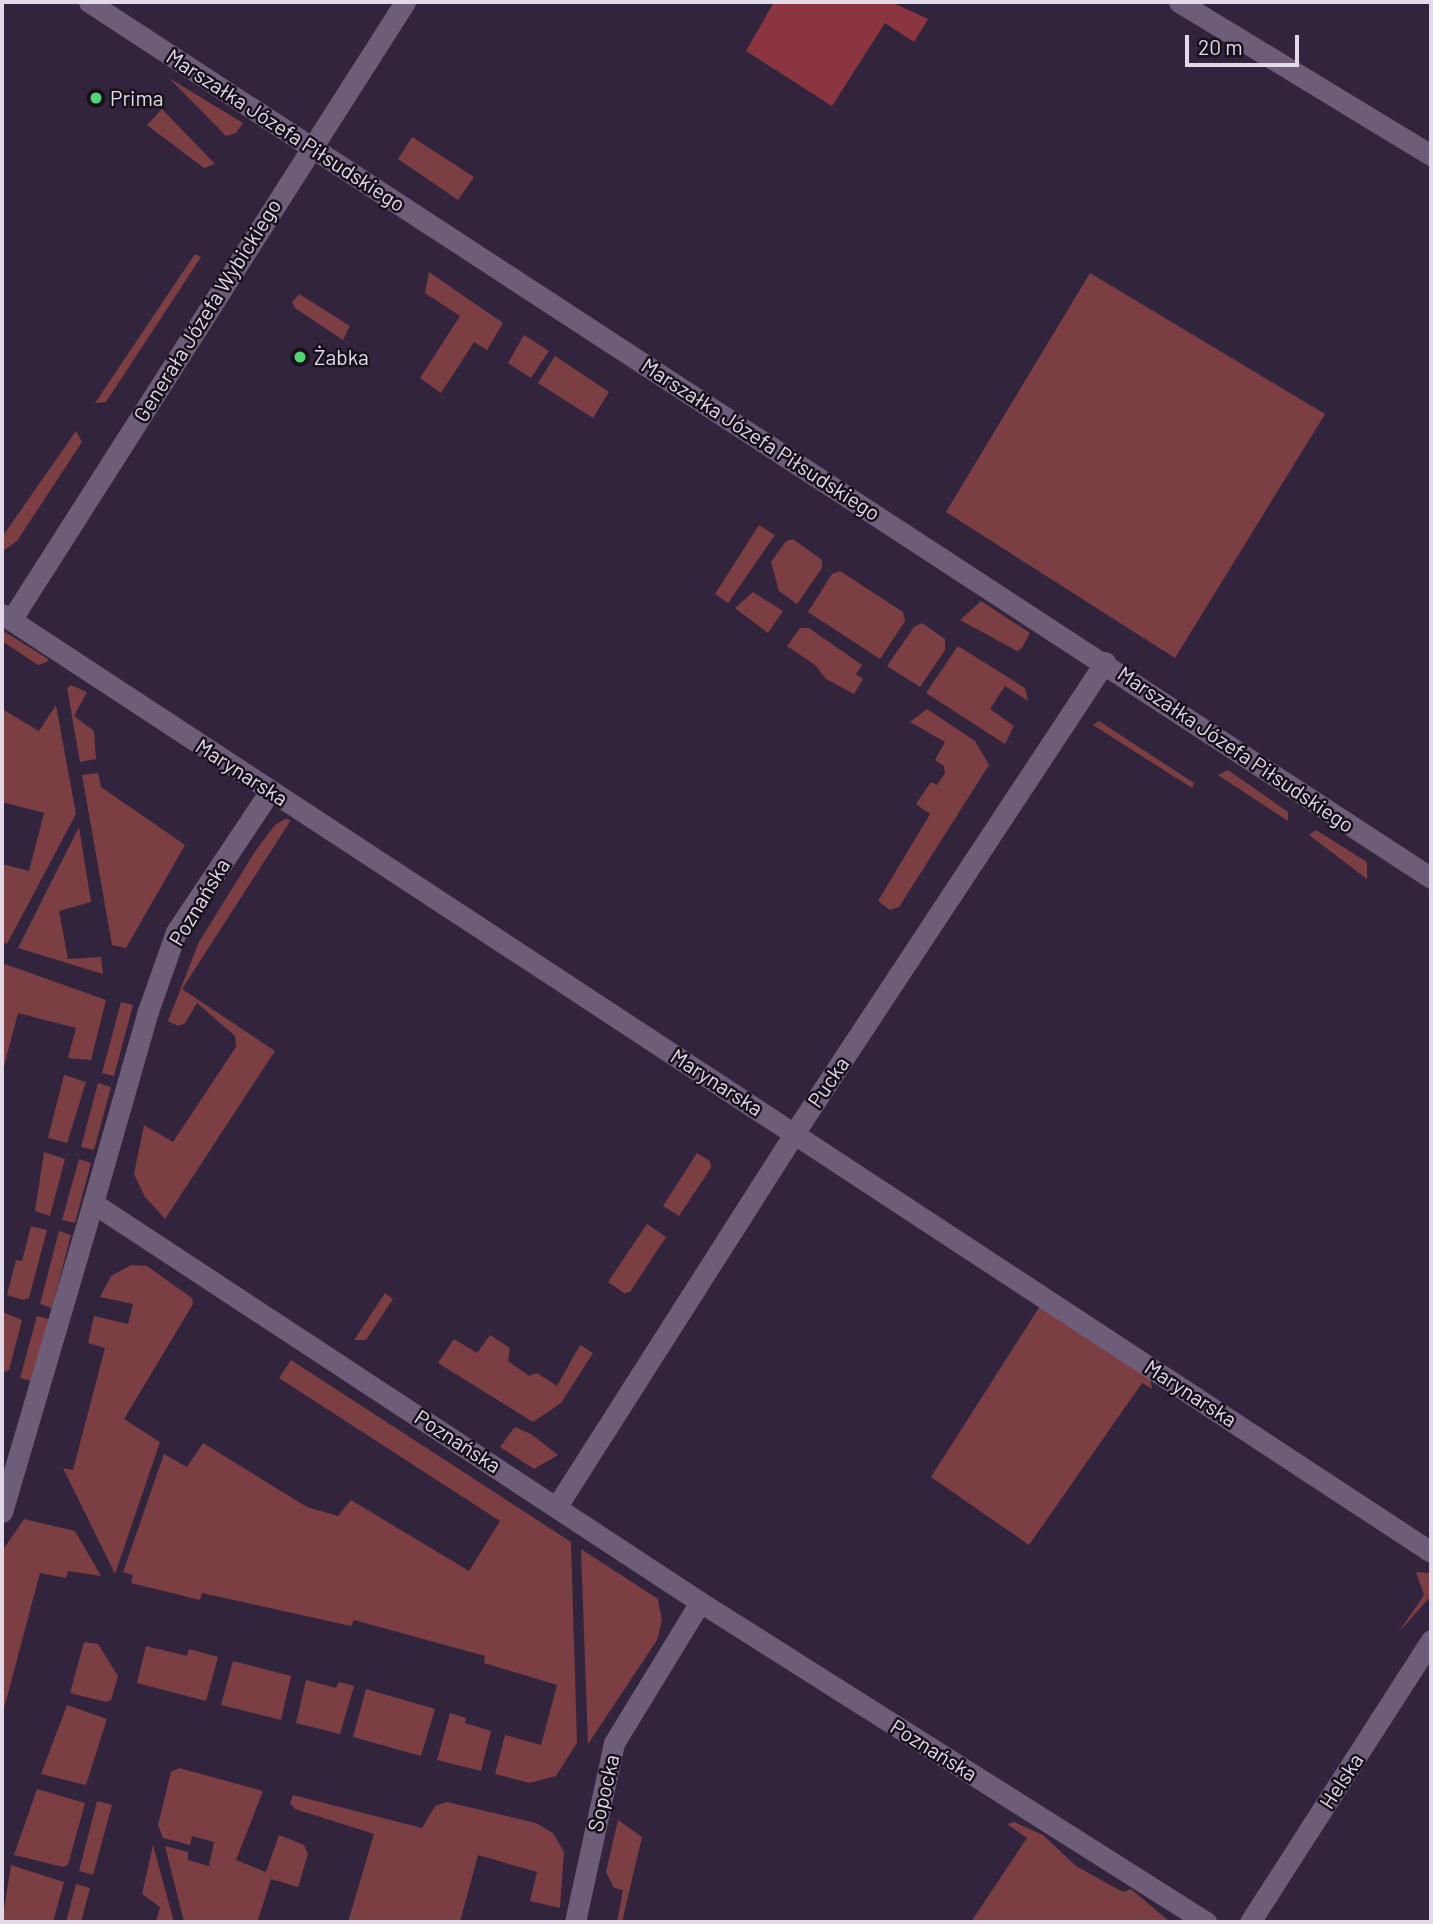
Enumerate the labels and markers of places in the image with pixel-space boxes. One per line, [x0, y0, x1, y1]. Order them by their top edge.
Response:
place label: Prima [110, 85, 164, 111]
marker: Prima [88, 90, 104, 106]
place label: Żabka [314, 344, 369, 370]
marker: Żabka [292, 349, 308, 365]

